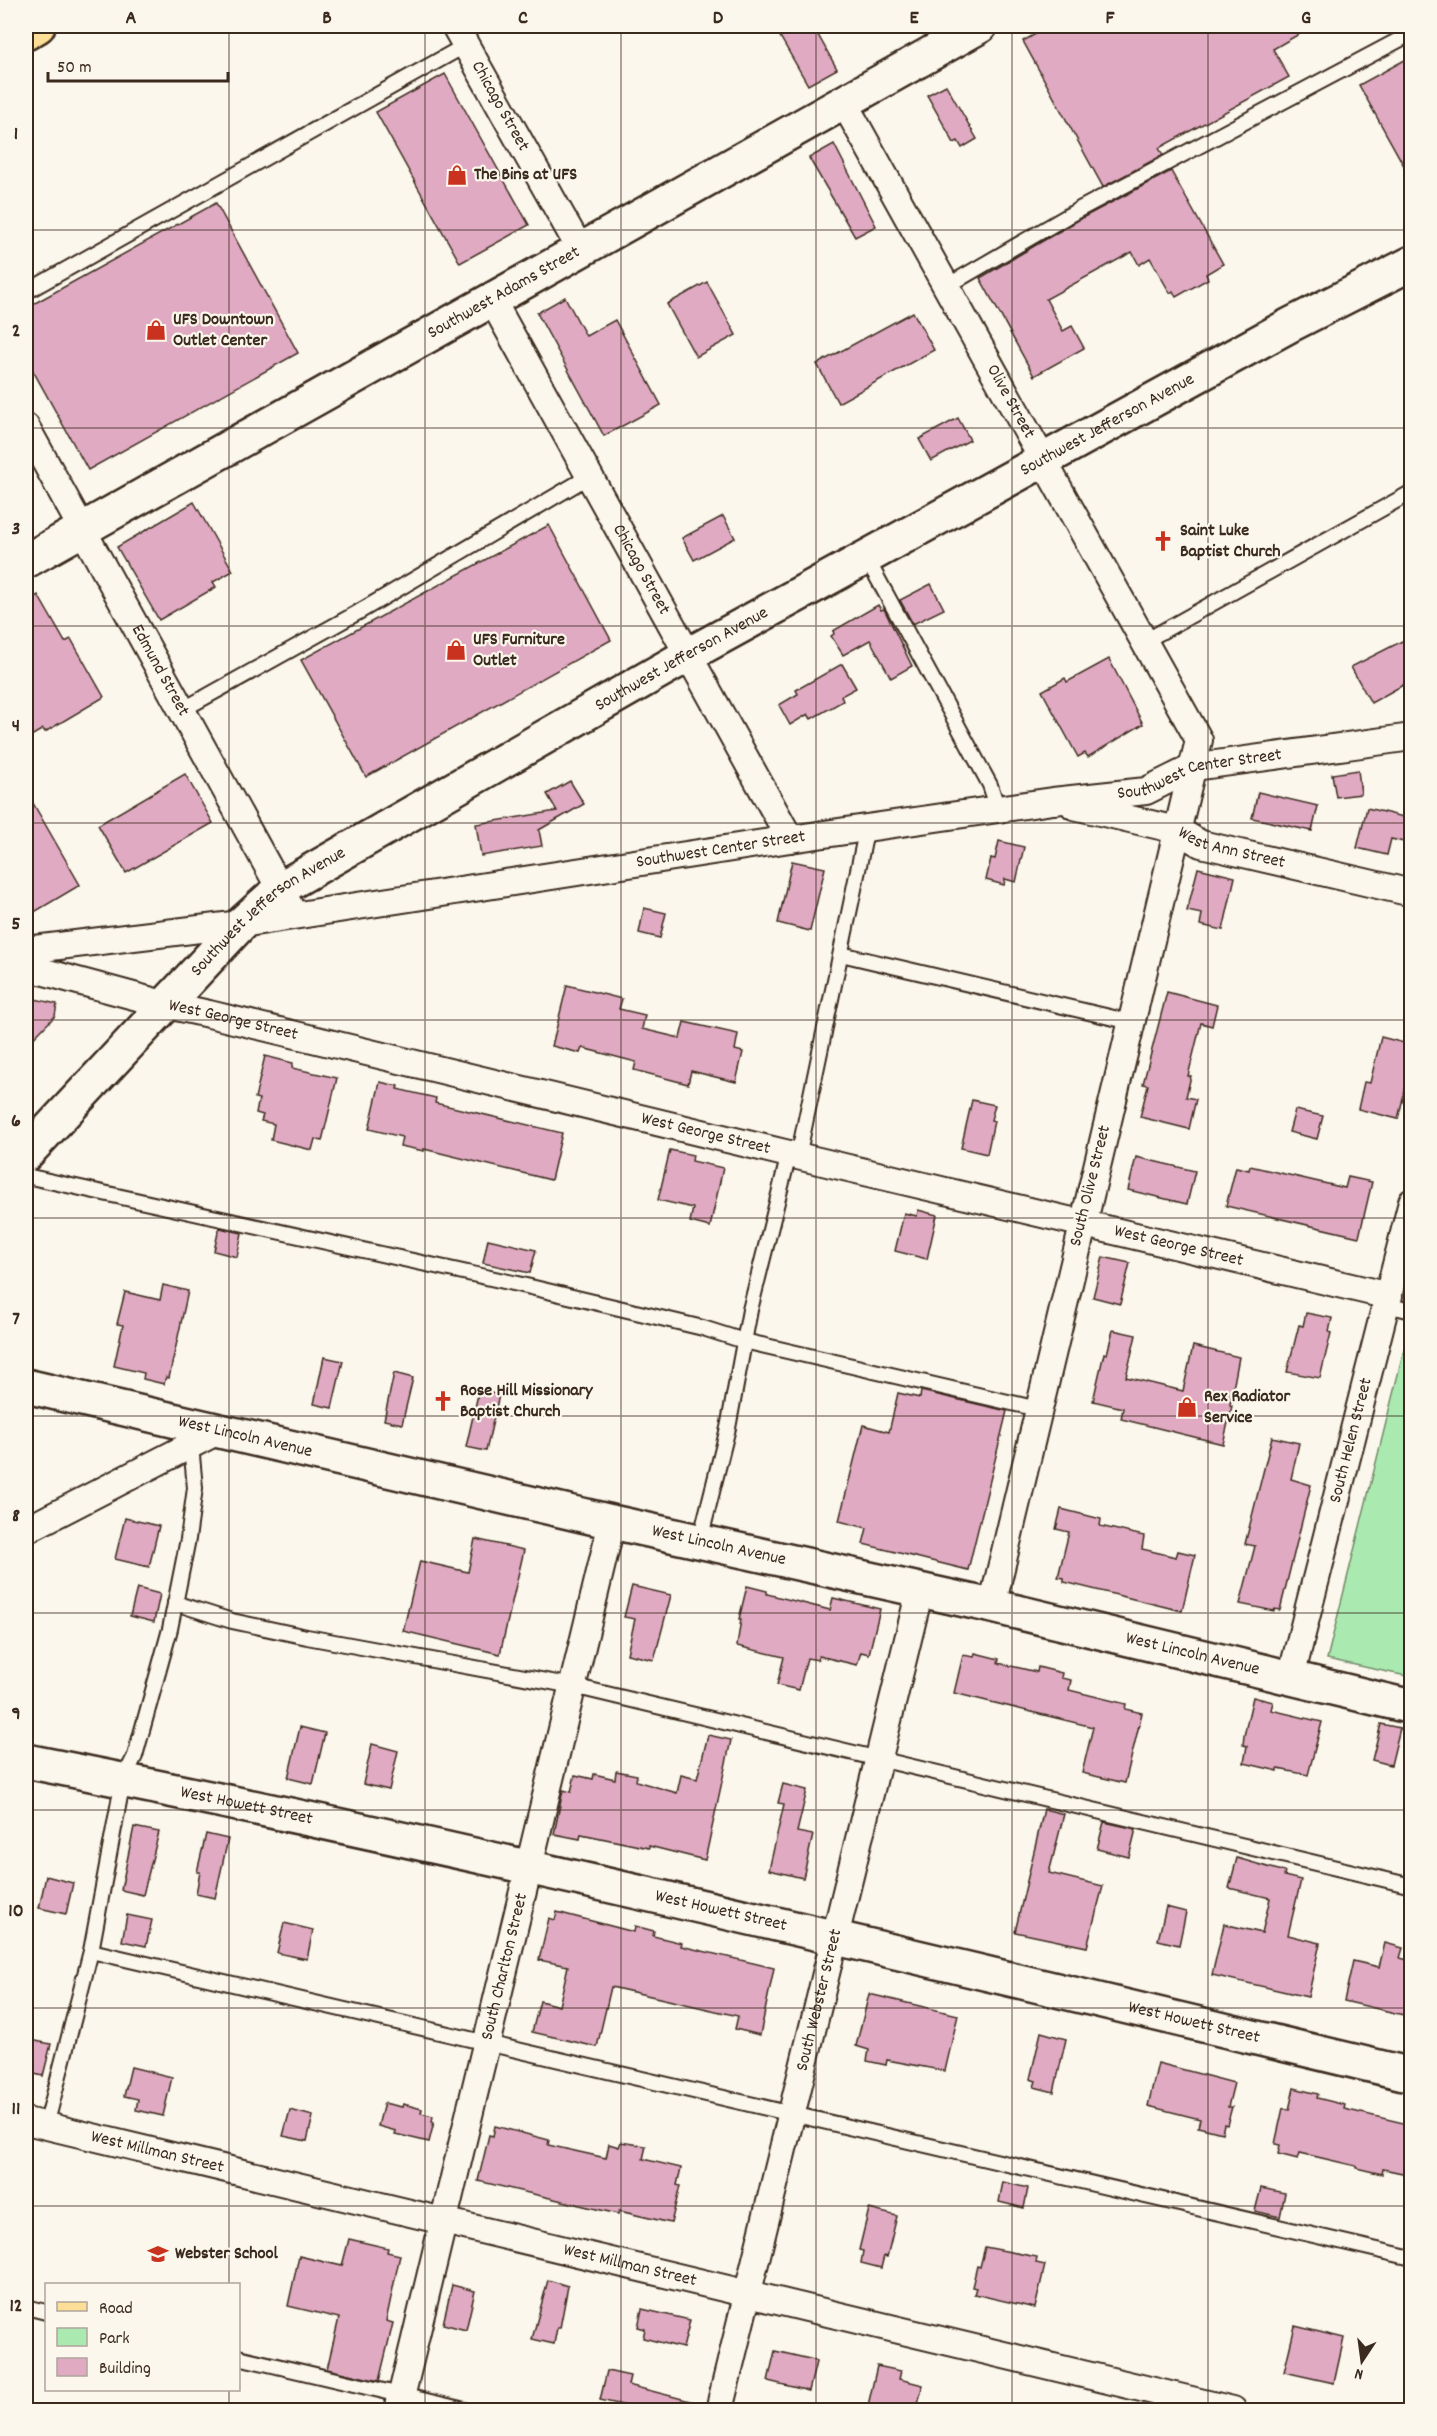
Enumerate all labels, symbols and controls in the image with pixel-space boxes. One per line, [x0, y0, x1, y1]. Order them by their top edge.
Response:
text: A [126, 5, 137, 33]
text: B [322, 5, 332, 33]
text: C [518, 5, 528, 33]
text: D [713, 5, 724, 33]
text: E [909, 5, 919, 33]
text: F [1106, 5, 1116, 33]
text: G [1301, 5, 1311, 33]
scale bar [48, 45, 228, 83]
text: 50 m [57, 56, 92, 81]
street label: Chicago Street [465, 57, 536, 156]
text: 1 [14, 121, 18, 149]
shop icon: The Bins at UFS [445, 163, 469, 187]
place label: The Bins at UFS [474, 163, 577, 188]
street label: Southwest Adams Street [423, 240, 585, 346]
place label: UFS Downtown Outlet Center [173, 308, 274, 354]
text: 2 [12, 318, 20, 346]
shop icon: UFS Downtown Outlet Center [144, 318, 168, 342]
street label: Olive Street [980, 360, 1041, 443]
street label: Southwest Jefferson Avenue [1016, 367, 1199, 483]
text: 3 [12, 516, 20, 544]
place label: Saint Luke Baptist Church [1180, 519, 1281, 565]
street label: Chicago Street [606, 520, 676, 620]
church icon: Saint Luke Baptist Church [1151, 529, 1175, 553]
street label: Southwest Jefferson Avenue [590, 601, 773, 718]
street label: Edmund Street [125, 620, 196, 721]
place label: UFS Furniture Outlet [473, 628, 565, 674]
shop icon: UFS Furniture Outlet [444, 638, 468, 662]
text: 4 [12, 713, 20, 741]
street label: Southwest Center Street [1116, 743, 1284, 807]
street label: West Ann Street [1173, 821, 1288, 876]
street label: Southwest Center Street [634, 824, 807, 875]
street label: Southwest Jefferson Avenue [185, 841, 351, 983]
text: 5 [11, 911, 21, 939]
street label: West George Street [166, 993, 301, 1048]
street label: West George Street [639, 1106, 773, 1162]
text: 6 [11, 1108, 21, 1136]
street label: South Olive Street [1064, 1123, 1118, 1249]
street label: West George Street [1111, 1219, 1246, 1274]
text: 7 [12, 1306, 20, 1334]
street label: South Helen Street [1323, 1375, 1379, 1506]
place label: Rose Hill Missionary Baptist Church [460, 1379, 593, 1425]
place label: Rex Radiator Service [1204, 1385, 1291, 1431]
church icon: Rose Hill Missionary Baptist Church [431, 1389, 455, 1413]
shop icon: Rex Radiator Service [1175, 1395, 1199, 1419]
street label: West Lincoln Avenue [176, 1409, 315, 1465]
text: 8 [12, 1503, 20, 1531]
street label: West Lincoln Avenue [649, 1519, 788, 1573]
street label: West Lincoln Avenue [1123, 1626, 1262, 1682]
text: 9 [11, 1701, 21, 1729]
street label: West Howett Street [178, 1780, 315, 1832]
street label: West Howett Street [653, 1884, 790, 1939]
street label: South Charlton Street [475, 1890, 535, 2043]
text: 10 [8, 1898, 24, 1926]
street label: South Webster Street [790, 1926, 849, 2074]
street label: West Howett Street [1126, 1995, 1263, 2051]
text: 11 [12, 2096, 20, 2124]
street label: West Millman Street [88, 2124, 227, 2181]
street label: West Millman Street [561, 2238, 699, 2294]
school or university icon: Webster School [146, 2242, 170, 2266]
place label: Webster School [175, 2242, 278, 2267]
legend [45, 2283, 240, 2391]
text: 12 [9, 2293, 23, 2321]
text: Road [99, 2297, 133, 2322]
text: Park [99, 2327, 130, 2352]
north arrow [1332, 2331, 1392, 2391]
text: Building [99, 2357, 151, 2382]
text: N [1353, 2361, 1366, 2385]

